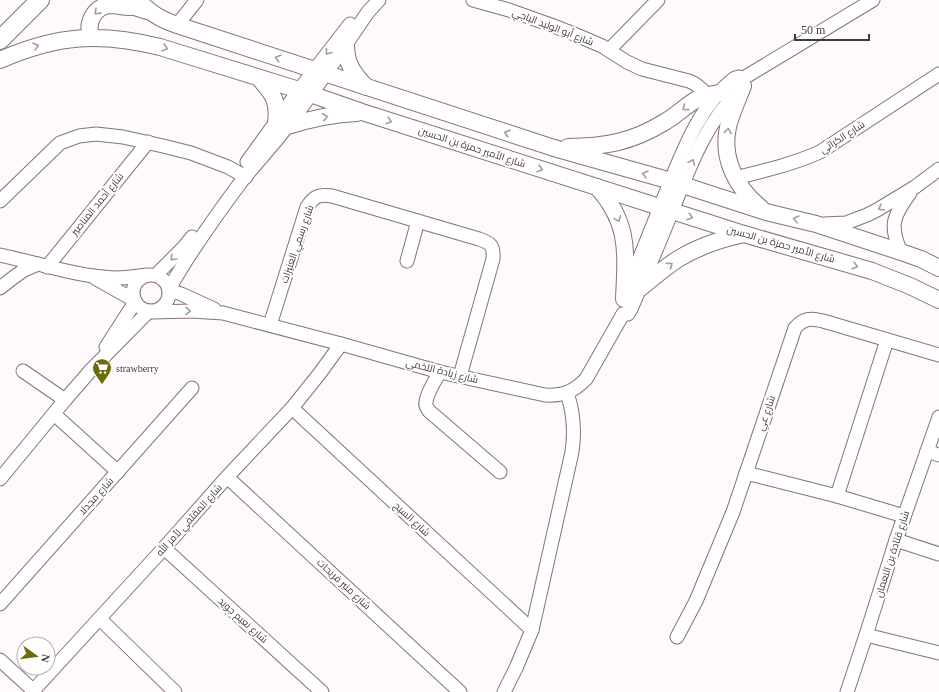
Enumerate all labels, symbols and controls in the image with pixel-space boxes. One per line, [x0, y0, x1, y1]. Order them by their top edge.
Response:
street label: شارع أبو الوليد الباجي [510, 6, 595, 49]
one-way arrow [94, 7, 102, 15]
scale bar [795, 16, 869, 42]
text: 50 m [801, 23, 826, 37]
one-way arrow [33, 42, 40, 51]
one-way arrow [161, 43, 168, 52]
one-way arrow [326, 48, 333, 55]
one-way arrow [275, 54, 282, 63]
one-way arrow [682, 103, 689, 110]
one-way arrow [321, 113, 328, 121]
one-way arrow [386, 116, 393, 125]
street label: شارع الكراثي [818, 118, 868, 157]
street label: شارع الأمير حمزة بن الحسين [417, 125, 527, 170]
one-way arrow [723, 127, 732, 134]
one-way arrow [504, 129, 511, 137]
one-way arrow [687, 159, 695, 166]
one-way arrow [536, 164, 543, 173]
street label: شارع أحمد المناصير [67, 170, 126, 239]
one-way arrow [642, 170, 649, 179]
street label: شارع رسمي العنيزات [278, 203, 317, 285]
one-way arrow [878, 203, 885, 210]
one-way arrow [687, 212, 694, 221]
one-way arrow [614, 216, 622, 223]
one-way arrow [793, 216, 799, 224]
street label: شارع الأمير حمزة بن الحسين [726, 223, 836, 266]
one-way arrow [170, 253, 178, 261]
one-way arrow [851, 261, 858, 270]
one-way arrow [665, 263, 672, 270]
one-way arrow [185, 307, 191, 315]
supermarket icon: strawberry [91, 357, 113, 385]
street label: شارع زيادة اللخمي [404, 357, 479, 387]
place label: strawberry [116, 363, 159, 374]
street label: شارع عي [755, 394, 779, 433]
street label: شارع مجدلا [76, 475, 116, 517]
street label: شارع المقتفي لأمر الله [152, 481, 226, 559]
street label: شارع السيح [391, 500, 432, 539]
street label: شارع قتادة بن النعمان [873, 509, 912, 599]
street label: شارع منير فريحات [314, 556, 373, 612]
street label: شارع نعيم جويد [215, 595, 270, 646]
north arrow [16, 636, 56, 676]
text: N [39, 653, 52, 664]

